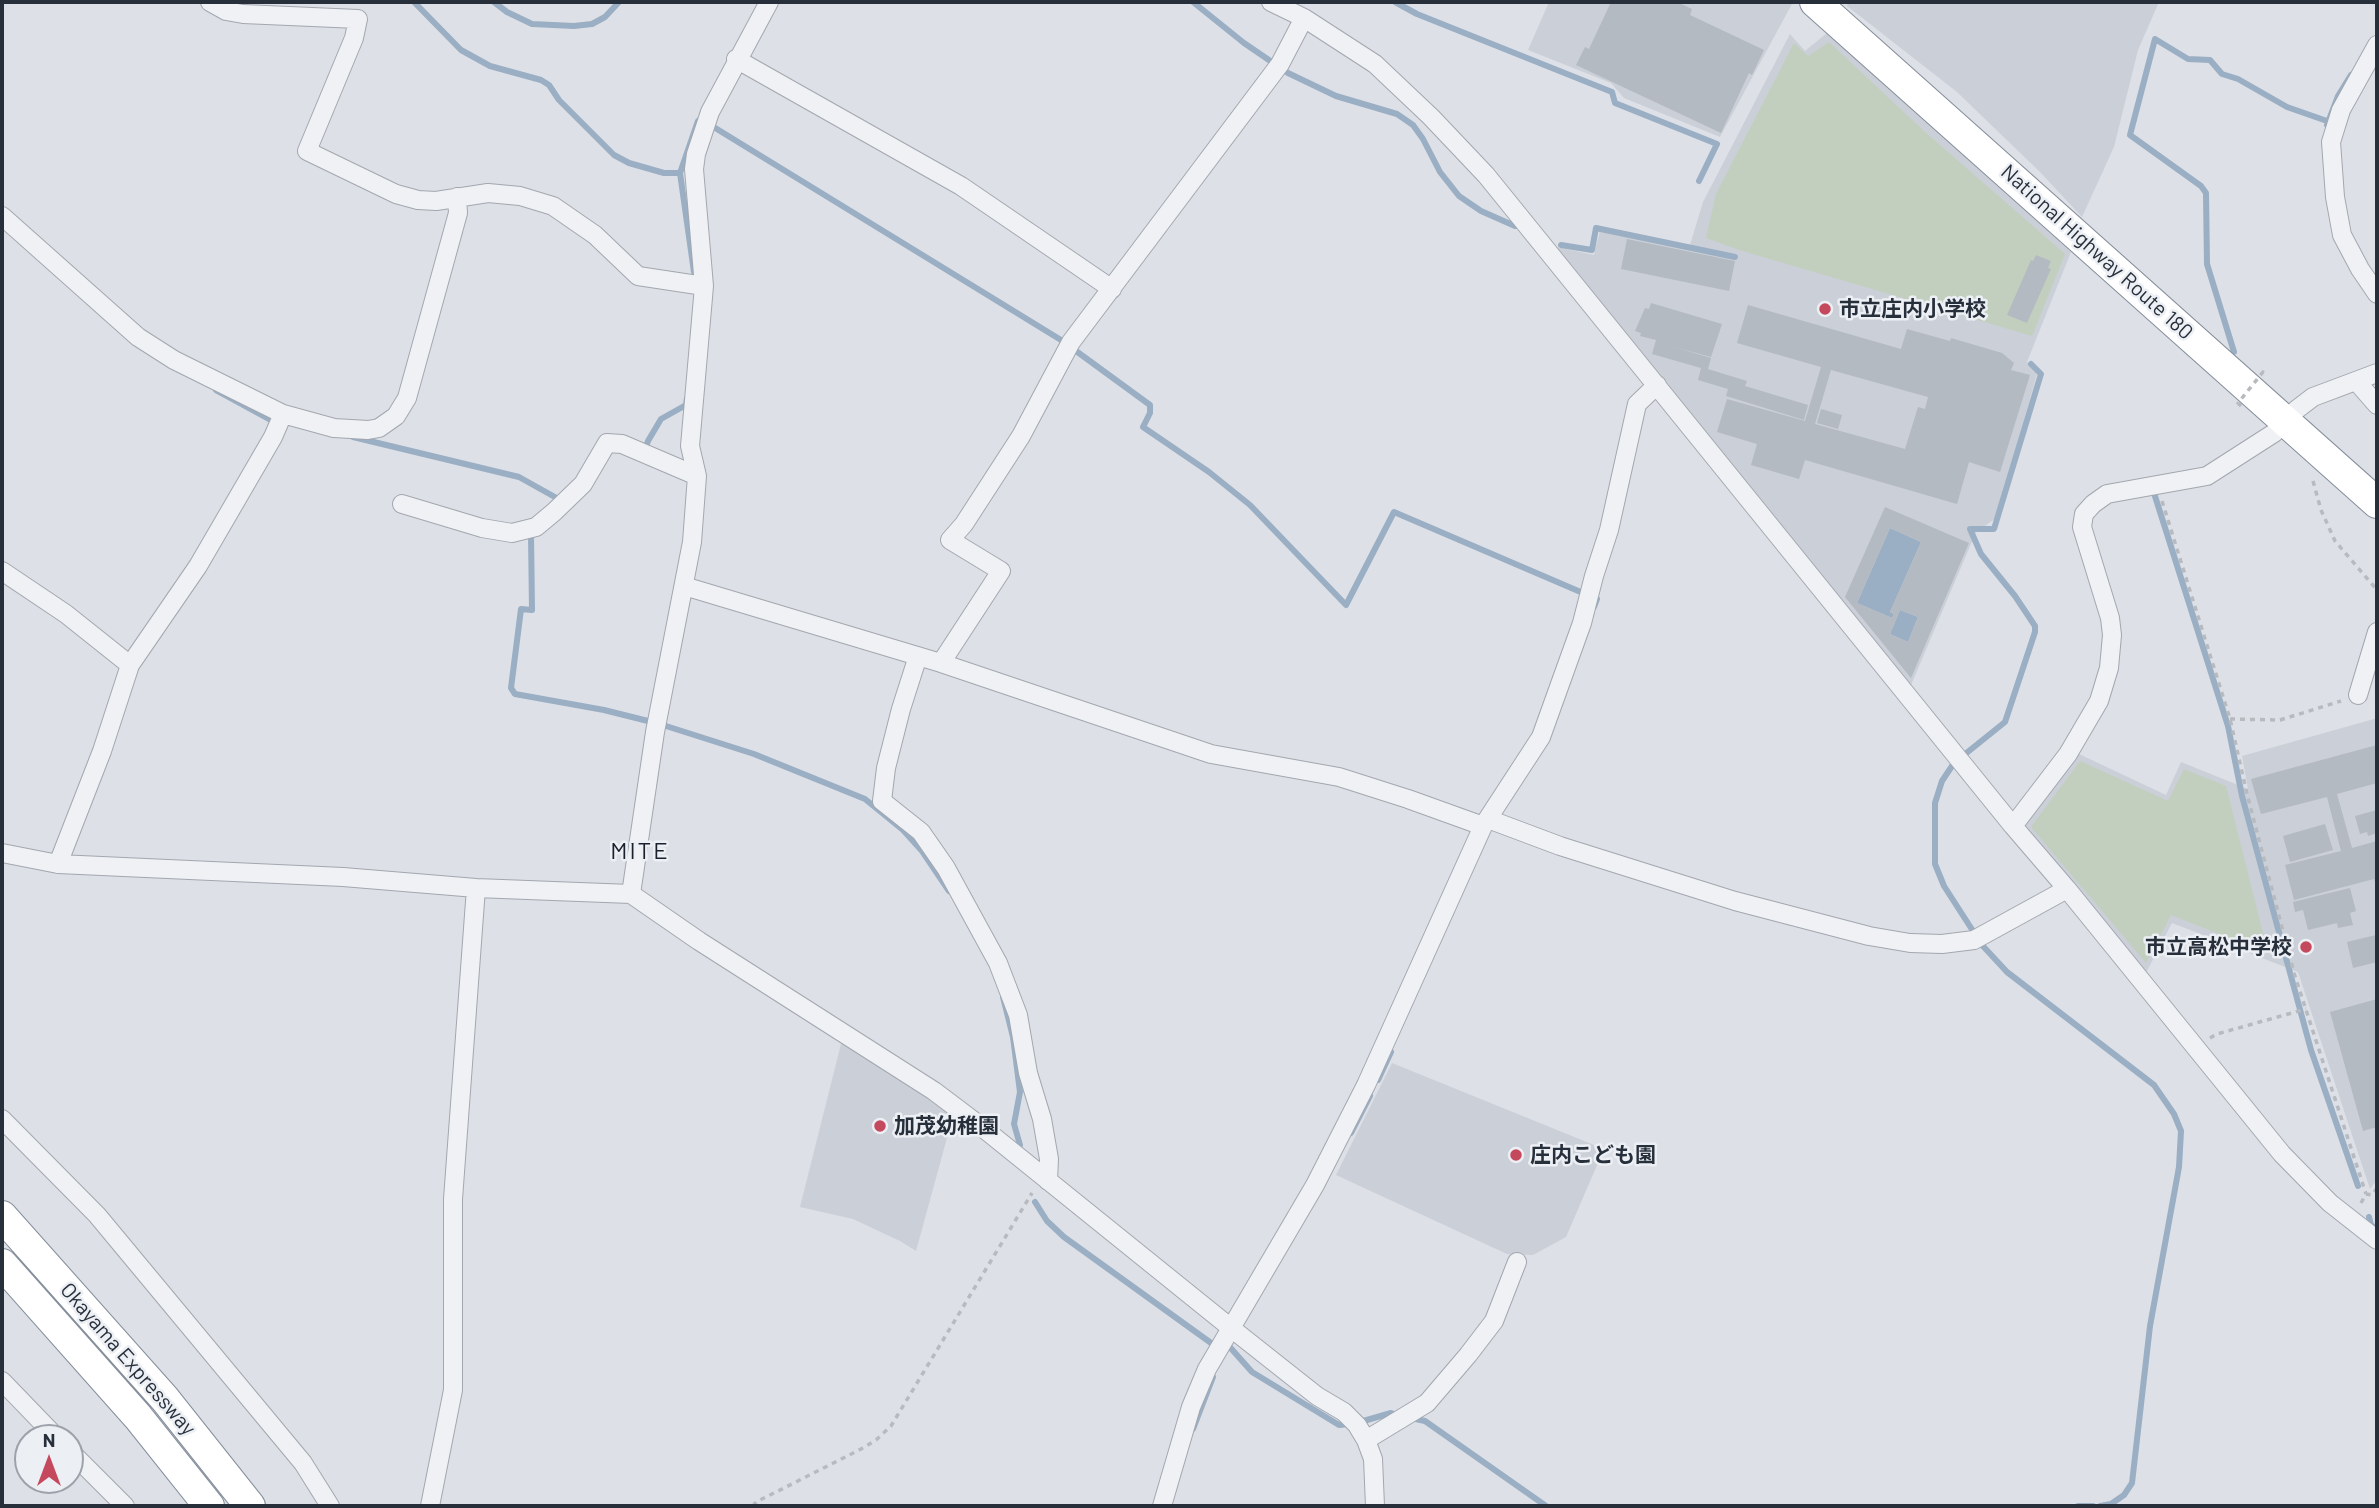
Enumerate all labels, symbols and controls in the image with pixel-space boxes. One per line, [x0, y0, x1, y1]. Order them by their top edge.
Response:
street label: National Highway Route 180 [1996, 159, 2198, 345]
place label: 市立庄内小学校 [1839, 296, 1986, 322]
marker: 市立庄内小学校 [1817, 301, 1833, 317]
district label: MITE [611, 837, 669, 865]
place label: 市立高松中学校 [2145, 934, 2292, 960]
marker: 市立高松中学校 [2298, 939, 2314, 955]
place label: 加茂幼稚園 [894, 1113, 999, 1139]
marker: 加茂幼稚園 [872, 1118, 888, 1134]
place label: 庄内こども園 [1530, 1142, 1656, 1168]
marker: 庄内こども園 [1508, 1147, 1524, 1163]
street label: Okayama Expressway [55, 1278, 201, 1440]
north arrow [14, 1424, 84, 1494]
text: N [43, 1428, 55, 1451]

